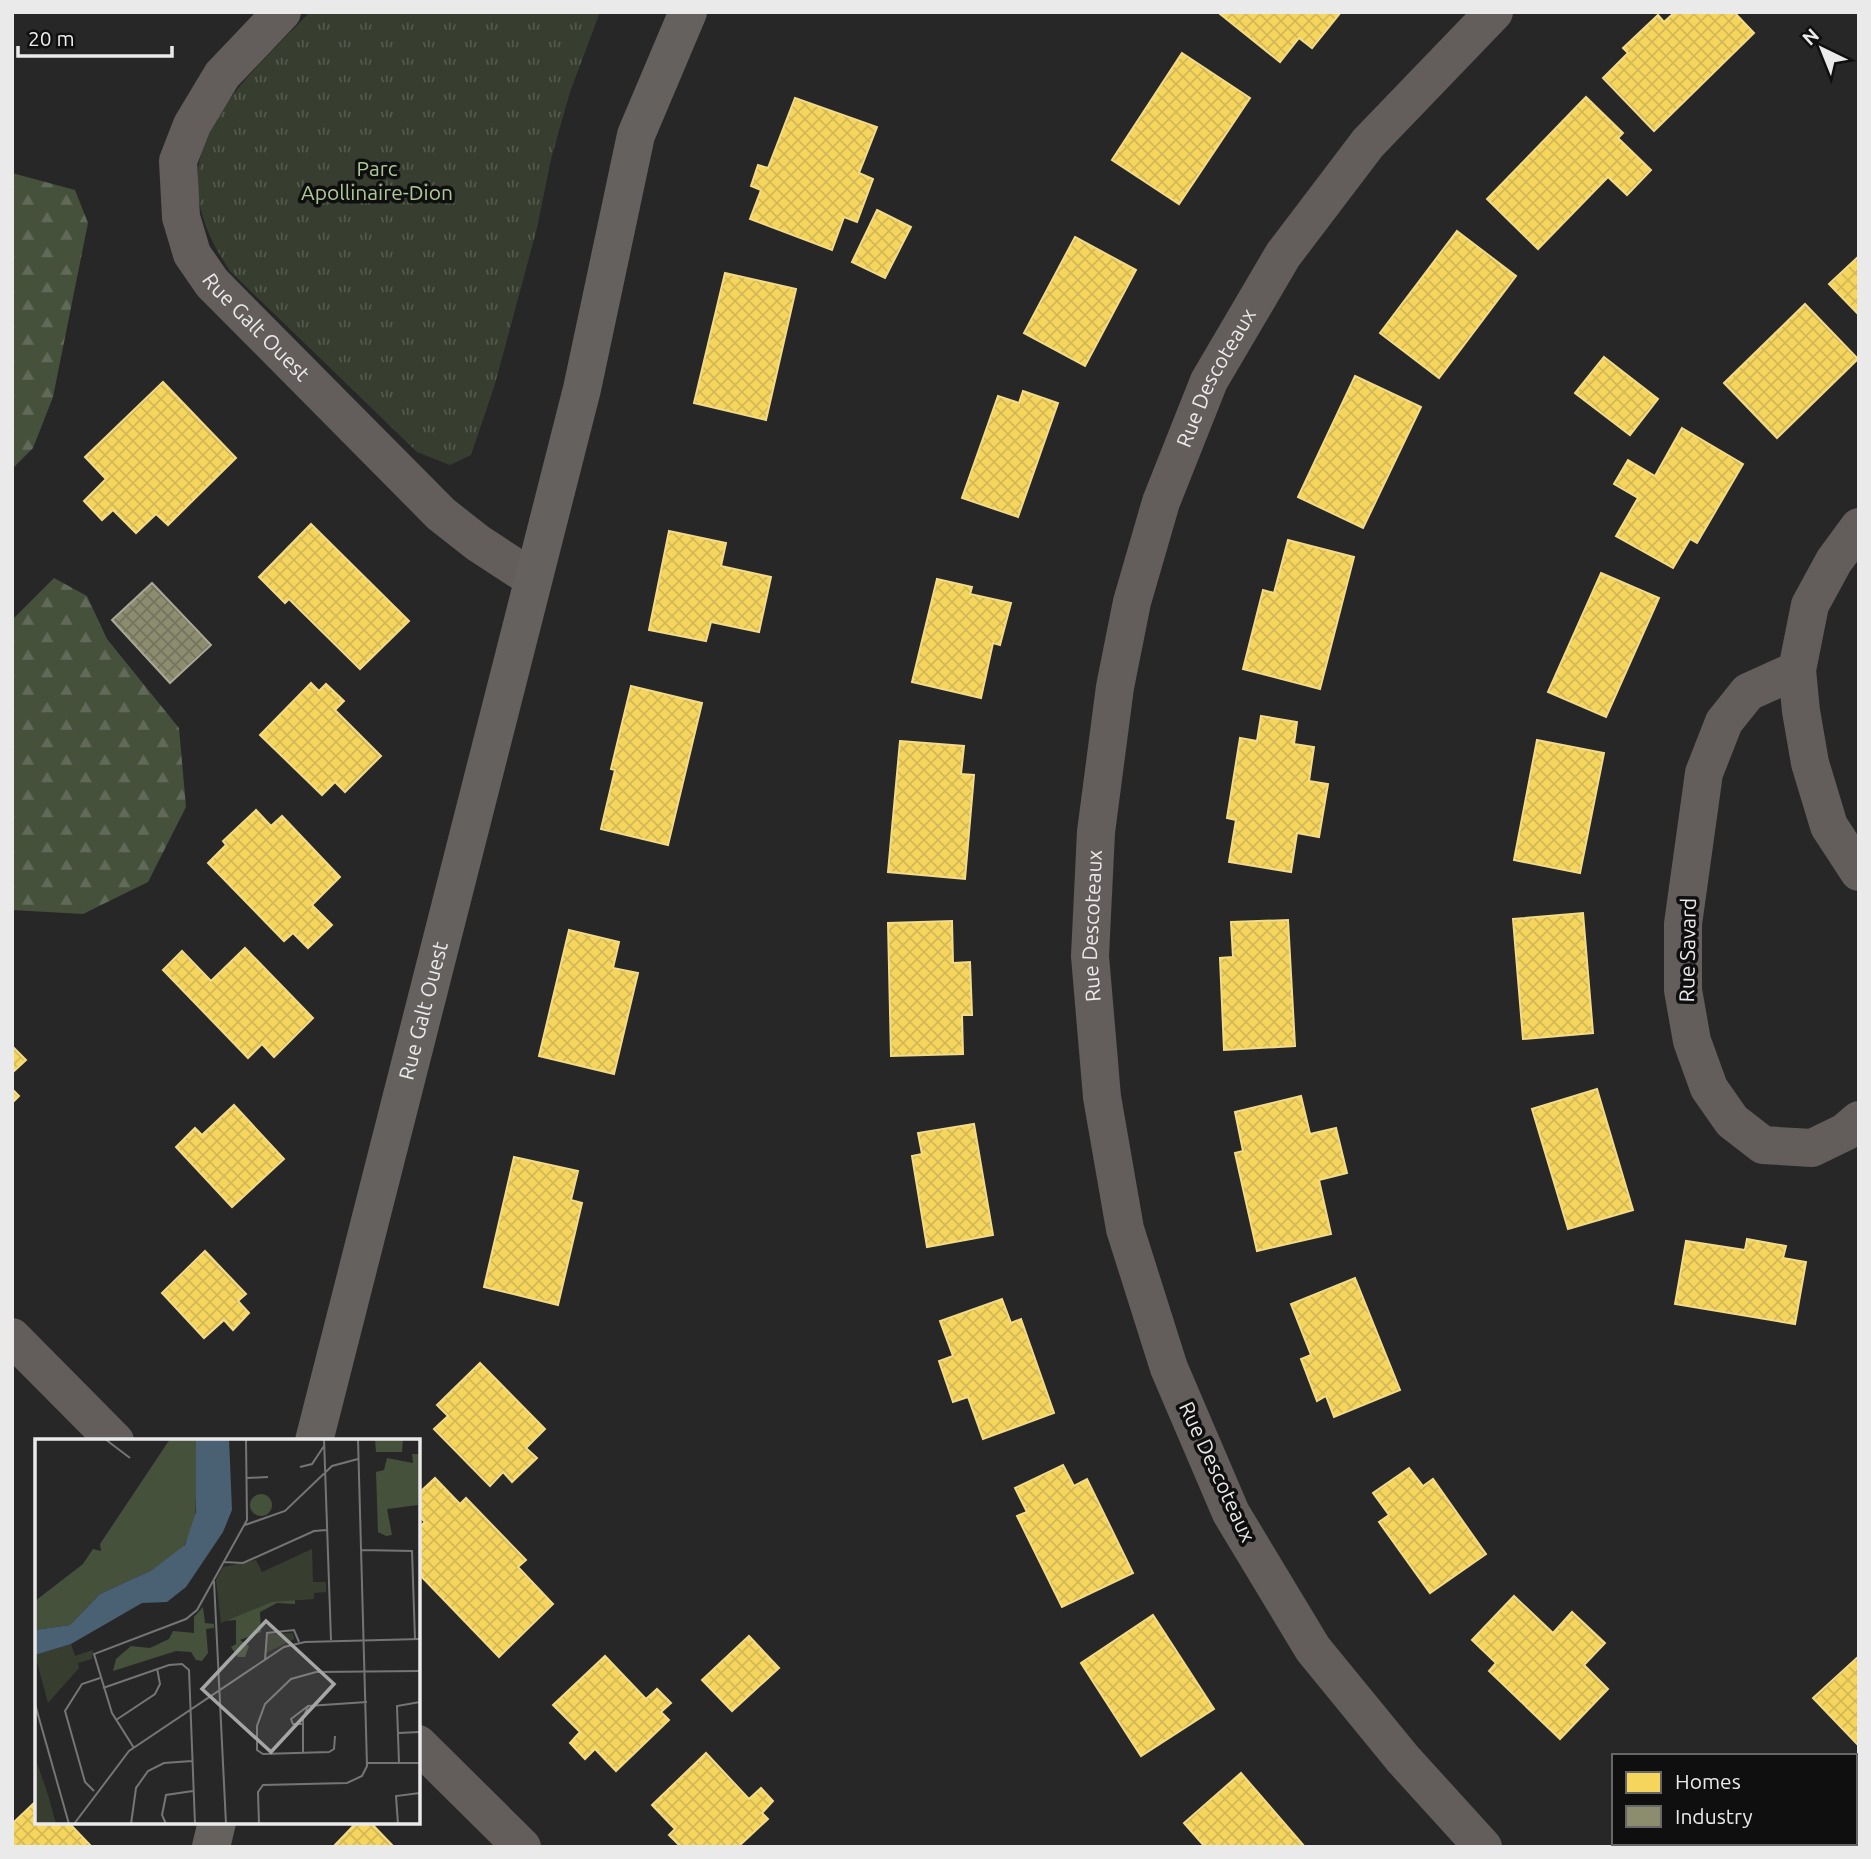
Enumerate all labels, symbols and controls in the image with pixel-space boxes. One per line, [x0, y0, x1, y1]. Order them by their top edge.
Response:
scale bar [18, 14, 172, 58]
north arrow [1787, 14, 1857, 84]
text: N [1798, 24, 1823, 49]
text: 20 m [28, 26, 75, 50]
park label: Parc Apollinaire-Dion [301, 156, 453, 204]
street label: Rue Galt Ouest [198, 268, 315, 385]
street label: Rue Descoteaux [1171, 303, 1260, 450]
street label: Rue Descoteaux [1077, 849, 1106, 1003]
street label: Rue Savard [1674, 898, 1700, 1002]
street label: Rue Galt Ouest [393, 939, 452, 1082]
street label: Rue Descoteaux [1175, 1398, 1261, 1546]
inset map [35, 1439, 420, 1824]
legend [1612, 1754, 1857, 1845]
text: Homes [1675, 1769, 1741, 1793]
text: Industry [1675, 1804, 1753, 1828]

